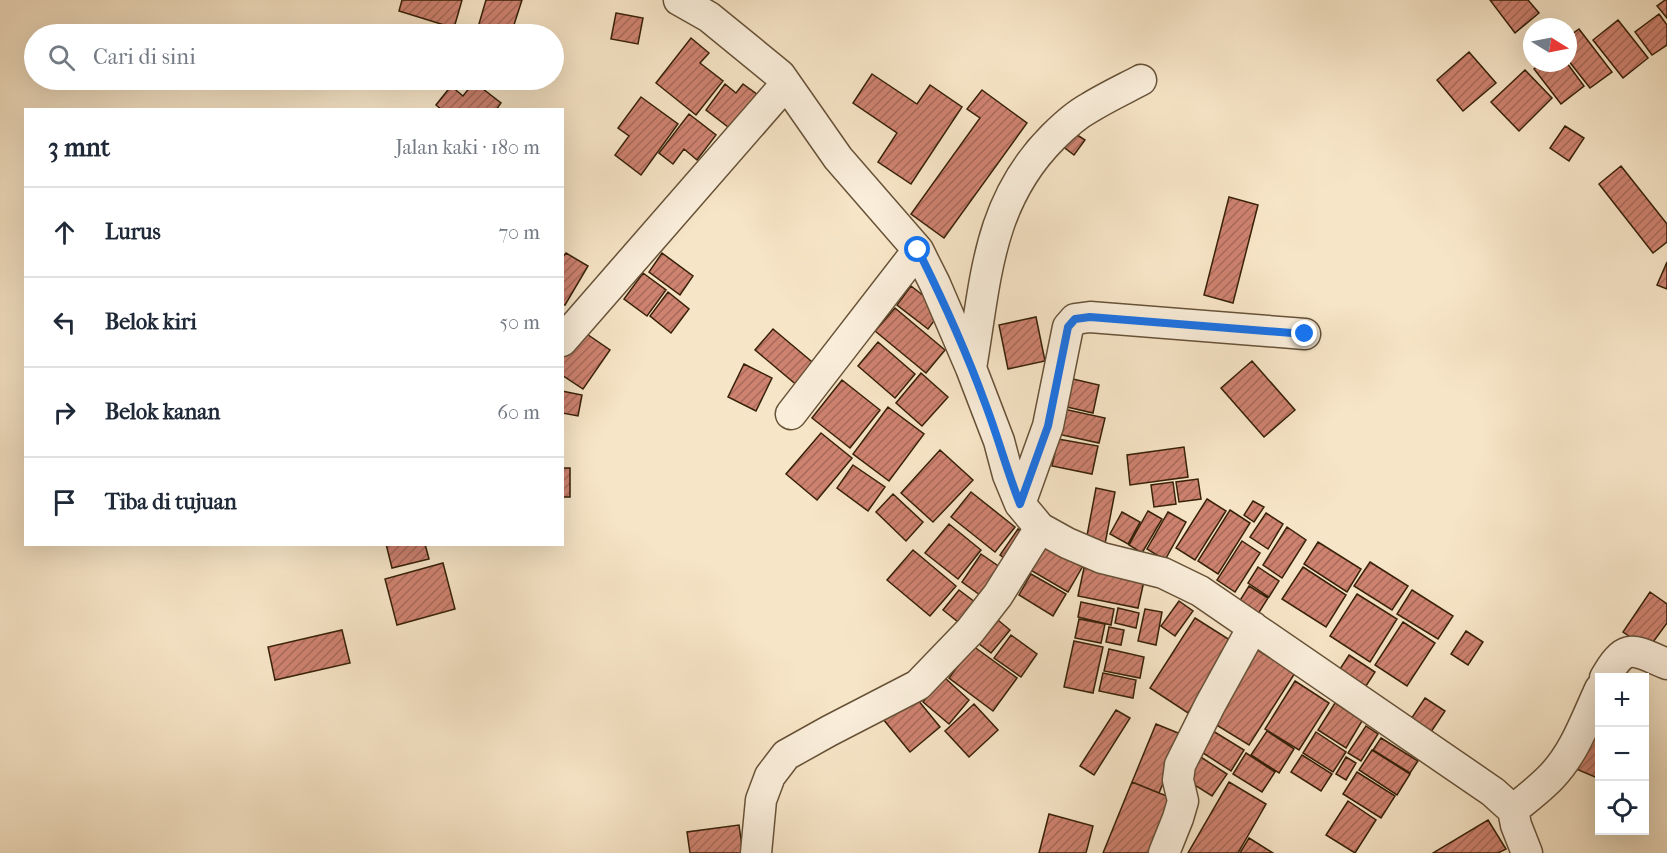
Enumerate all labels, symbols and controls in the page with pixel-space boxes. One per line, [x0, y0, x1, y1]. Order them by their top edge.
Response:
north arrow [1523, 18, 1577, 72]
search box [24, 24, 564, 90]
icon: search [45, 41, 78, 74]
text: Cari di sini [93, 44, 196, 70]
text: 3 mnt [48, 132, 110, 163]
text: Jalan kaki · 180 m [396, 136, 540, 159]
icon: ahead [48, 216, 81, 249]
text: Lurus [105, 219, 161, 245]
text: 70 m [498, 221, 540, 244]
route start [904, 236, 930, 262]
icon: left [48, 306, 81, 339]
text: Belok kiri [105, 309, 197, 335]
text: 50 m [499, 311, 540, 334]
route end [1291, 320, 1317, 346]
icon: right [48, 396, 81, 429]
text: Belok kanan [105, 399, 220, 425]
text: 60 m [497, 401, 540, 424]
icon: arrive [48, 486, 81, 519]
text: Tiba di tujuan [105, 489, 237, 515]
map controls [1595, 673, 1649, 835]
button: + [1595, 673, 1649, 727]
button: − [1595, 727, 1649, 781]
button: locate [1595, 781, 1649, 835]

